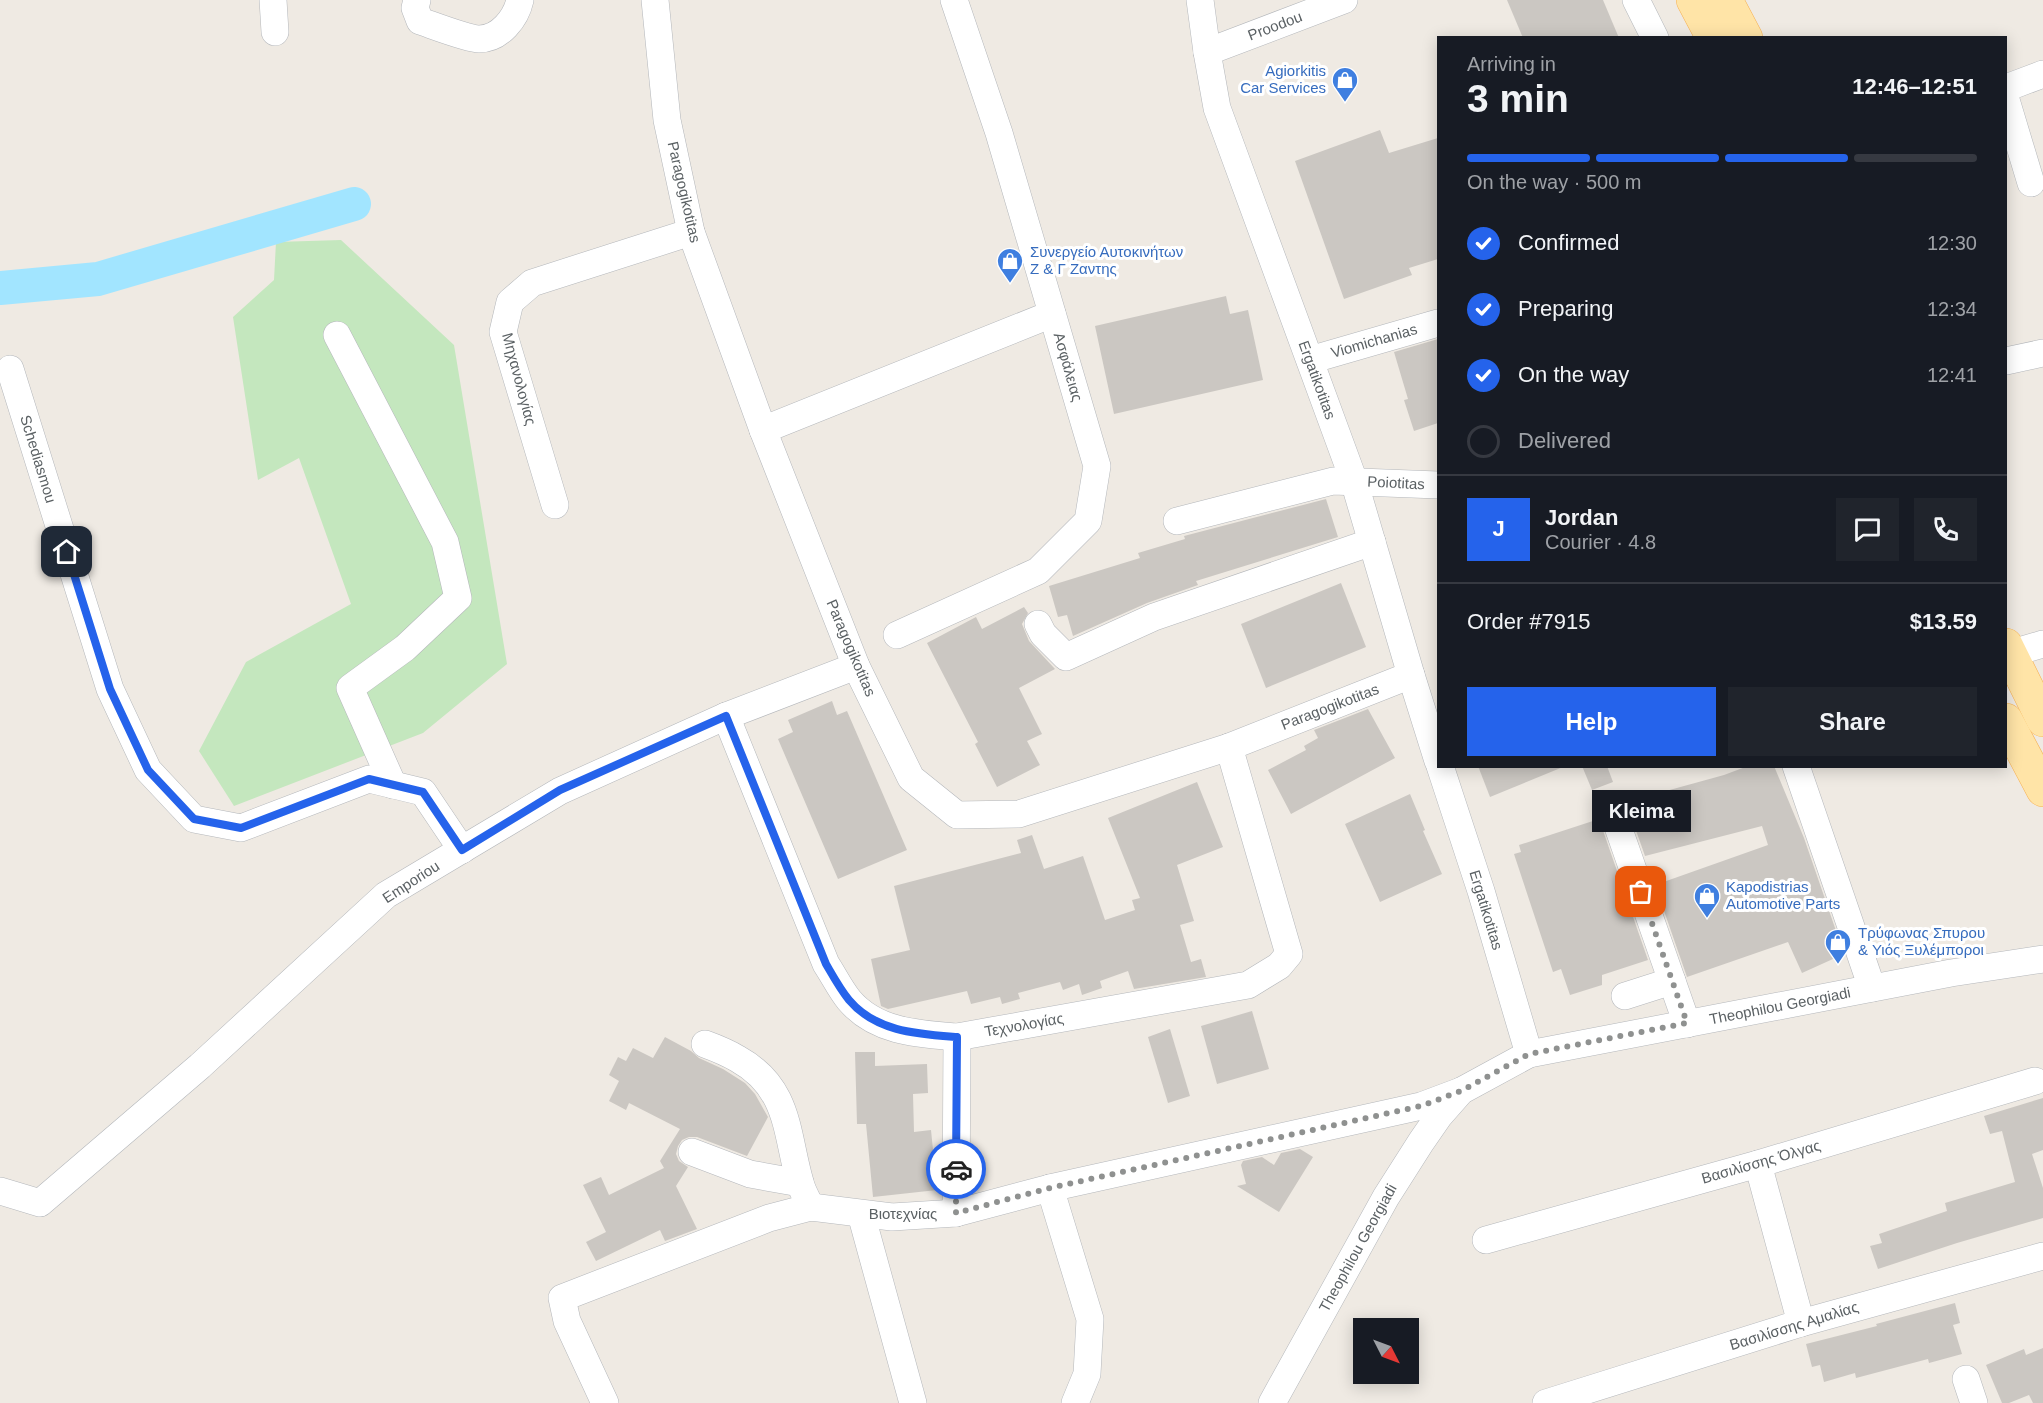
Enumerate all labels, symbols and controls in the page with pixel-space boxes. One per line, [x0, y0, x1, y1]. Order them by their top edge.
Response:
street label: Proodou [1245, 7, 1304, 44]
text: Arriving in [1467, 53, 1556, 75]
place label: Agiorkitis Car Services [1240, 62, 1326, 96]
shop icon: Agiorkitis Car Services [1330, 65, 1360, 103]
text: 12:46–12:51 [1852, 74, 1977, 99]
text: 3 min [1467, 77, 1569, 120]
street label: Paragogikotitas [665, 140, 704, 244]
text: On the way · 500 m [1467, 171, 1642, 193]
icon: check [1467, 227, 1500, 260]
text: Confirmed [1518, 230, 1619, 255]
text: 12:30 [1927, 232, 1977, 254]
place label: Συνεργείο Αυτοκινήτων Ζ & Γ Ζαντης [1030, 243, 1183, 277]
shop icon: Συνεργείο Αυτοκινήτων Ζ & Γ Ζαντης [995, 246, 1025, 284]
icon: check [1467, 293, 1500, 326]
text: Preparing [1518, 296, 1613, 321]
text: 12:34 [1927, 298, 1977, 320]
street label: Viomichanias [1329, 320, 1419, 361]
street label: Ασφάλειας [1051, 330, 1086, 403]
street label: Μηχανολογίας [499, 331, 540, 427]
street label: Ergatikotitas [1295, 338, 1340, 422]
icon: check [1467, 359, 1500, 392]
text: On the way [1518, 362, 1629, 387]
text: 12:41 [1927, 364, 1977, 386]
street label: Schediasmou [17, 413, 60, 505]
text: Delivered [1518, 428, 1611, 453]
street label: Poiotitas [1367, 473, 1425, 492]
button: chat [1836, 498, 1899, 561]
button: phone [1914, 498, 1977, 561]
text: Jordan [1545, 505, 1618, 530]
text: J [1492, 516, 1505, 541]
pin [41, 526, 92, 577]
text: Courier · 4.8 [1545, 531, 1656, 553]
icon: home [50, 535, 83, 568]
street label: Paragogikotitas [823, 597, 879, 699]
text: Order #7915 [1467, 609, 1591, 634]
text: $13.59 [1910, 609, 1977, 634]
street label: Paragogikotitas [1279, 680, 1381, 733]
button: Help [1467, 687, 1716, 756]
button: Share [1728, 687, 1977, 756]
callout: Kleima [1592, 790, 1690, 832]
text: Kleima [1609, 800, 1674, 822]
street label: Emporiou [379, 857, 442, 906]
pin [1615, 866, 1666, 917]
street label: Ergatikotitas [1466, 868, 1507, 952]
icon: bag [1624, 875, 1657, 908]
place label: Kapodistrias Automotive Parts [1726, 878, 1840, 912]
shop icon: Kapodistrias Automotive Parts [1692, 881, 1722, 919]
place label: Τρύφωνας Σπυρου & Υιός Ξυλέμποροι [1858, 924, 1985, 958]
shop icon: Τρύφωνας Σπυρου & Υιός Ξυλέμποροι [1823, 927, 1853, 965]
street label: Theophilou Georgiadi [1708, 983, 1852, 1028]
street label: Τεχνολογίας [983, 1009, 1065, 1040]
street label: Βασιλίσσης Όλγας [1699, 1136, 1822, 1187]
courier [926, 1139, 986, 1199]
icon: car [940, 1153, 973, 1186]
street label: Theophilou Georgiadi [1315, 1181, 1400, 1315]
street label: Βιοτεχνίας [869, 1205, 937, 1222]
street label: Βασιλίσσης Αμαλίας [1727, 1298, 1860, 1353]
north arrow [1353, 1318, 1419, 1384]
map controls [1353, 1318, 1419, 1384]

